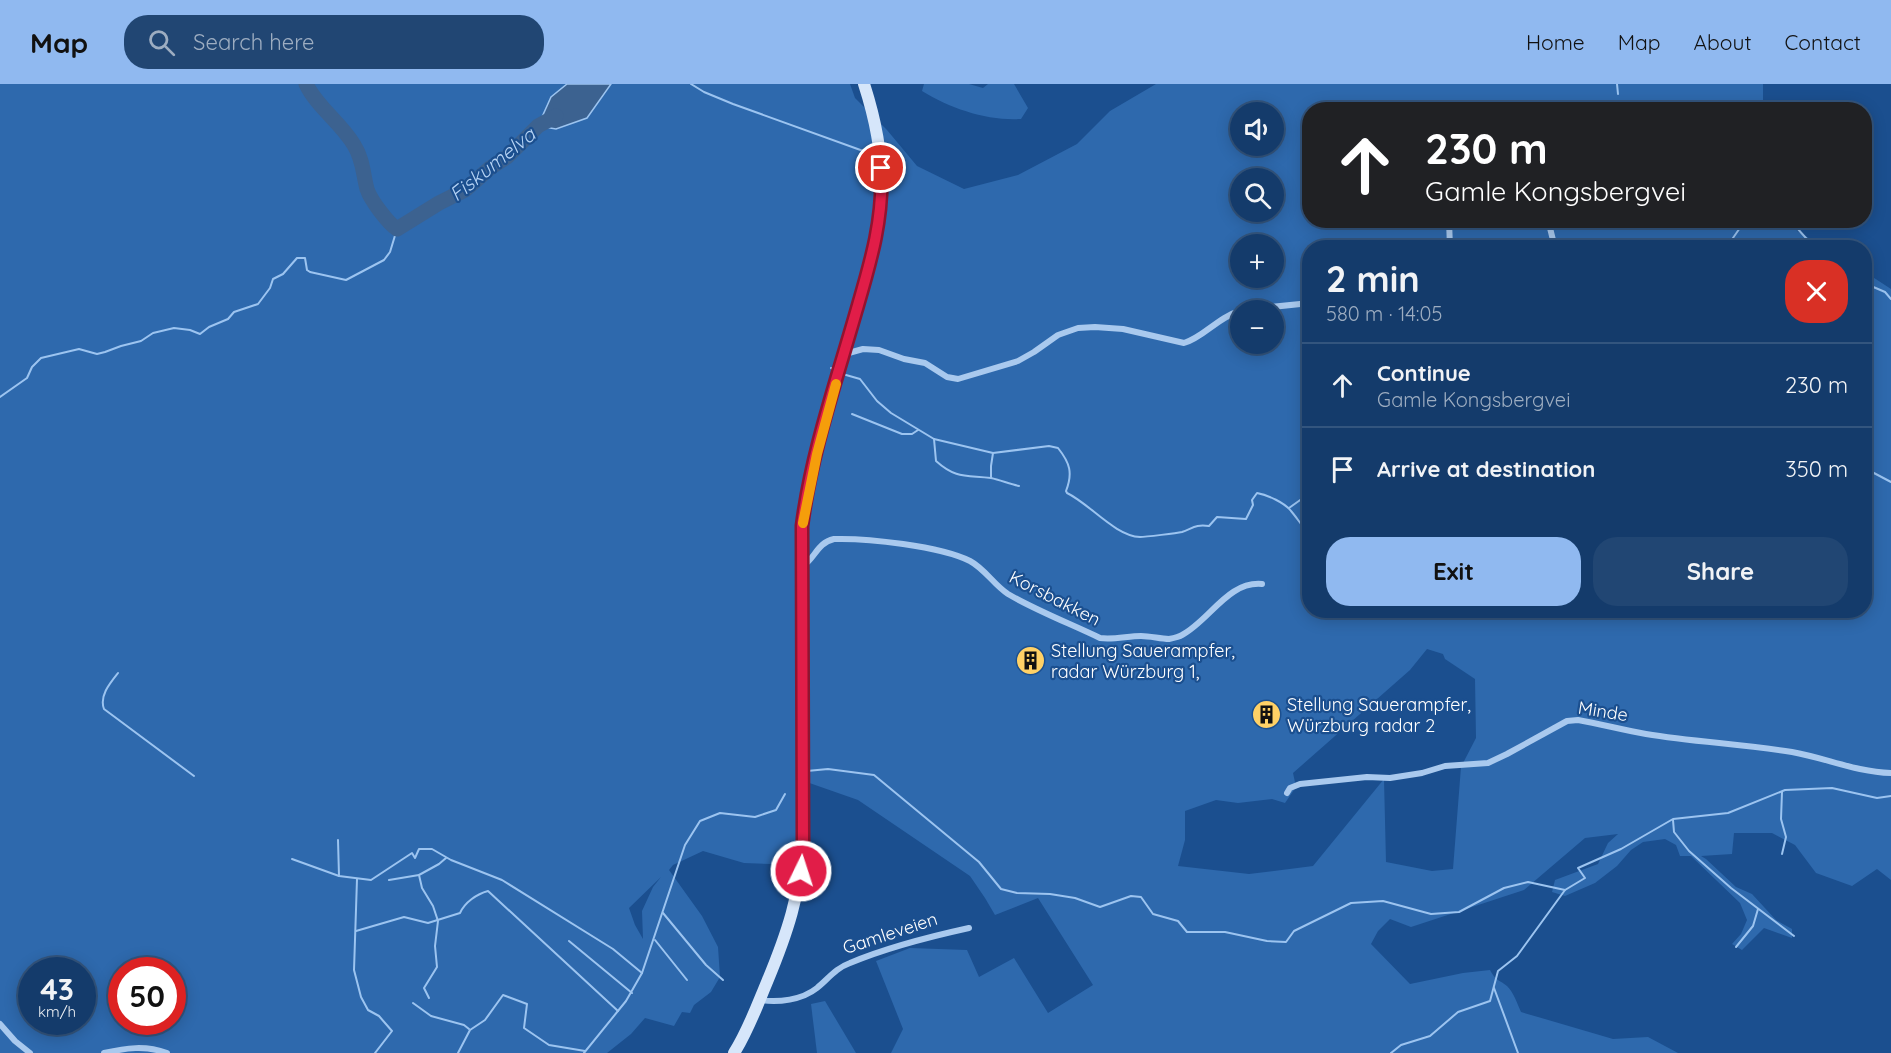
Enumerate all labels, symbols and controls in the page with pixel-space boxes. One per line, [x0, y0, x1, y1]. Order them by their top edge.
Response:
search box [124, 15, 544, 69]
text: Map [30, 25, 88, 60]
icon: search [145, 26, 178, 59]
text: Search here [193, 28, 315, 56]
text: Home [1526, 29, 1585, 55]
text: Map [1618, 29, 1661, 55]
text: About [1694, 29, 1752, 55]
text: Contact [1785, 29, 1861, 55]
map controls [1230, 102, 1284, 354]
button: sound [1230, 102, 1284, 156]
water label: Fiskumelva [444, 121, 541, 206]
text: 230 m [1425, 122, 1548, 175]
icon: ahead [1326, 126, 1404, 204]
pin [855, 142, 906, 193]
icon: arrive [864, 151, 897, 184]
button: search [1230, 168, 1284, 222]
text: Gamle Kongsbergvei [1425, 174, 1686, 208]
button: + [1230, 234, 1284, 288]
text: 2 min [1326, 256, 1420, 301]
button: close [1785, 260, 1848, 323]
button: − [1230, 300, 1284, 354]
text: 580 m · 14:05 [1326, 301, 1442, 326]
text: Continue [1377, 359, 1471, 387]
icon: ahead [1326, 369, 1359, 402]
text: 230 m [1785, 371, 1848, 399]
text: Gamle Kongsbergvei [1377, 387, 1570, 412]
icon: arrive [1326, 453, 1359, 486]
text: Arrive at destination [1377, 455, 1595, 483]
text: 350 m [1785, 455, 1848, 483]
button: Exit [1326, 537, 1581, 606]
button: Share [1593, 537, 1848, 606]
street label: Korsbakken [1006, 565, 1104, 631]
place label: Stellung Sauerampfer, radar Würzburg 1, [1051, 639, 1235, 683]
building icon: Stellung Sauerampfer, radar Würzburg 1, [1014, 644, 1046, 676]
place label: Stellung Sauerampfer, Würzburg radar 2 [1287, 693, 1471, 737]
street label: Minde [1576, 696, 1630, 726]
building icon: Stellung Sauerampfer, Würzburg radar 2 [1250, 698, 1282, 730]
position arrow [769, 839, 833, 903]
street label: Gamleveien [840, 907, 940, 959]
speed limit sign: 50 [108, 957, 186, 1035]
text: 43 [40, 970, 74, 1008]
text: km/h [38, 1002, 76, 1021]

